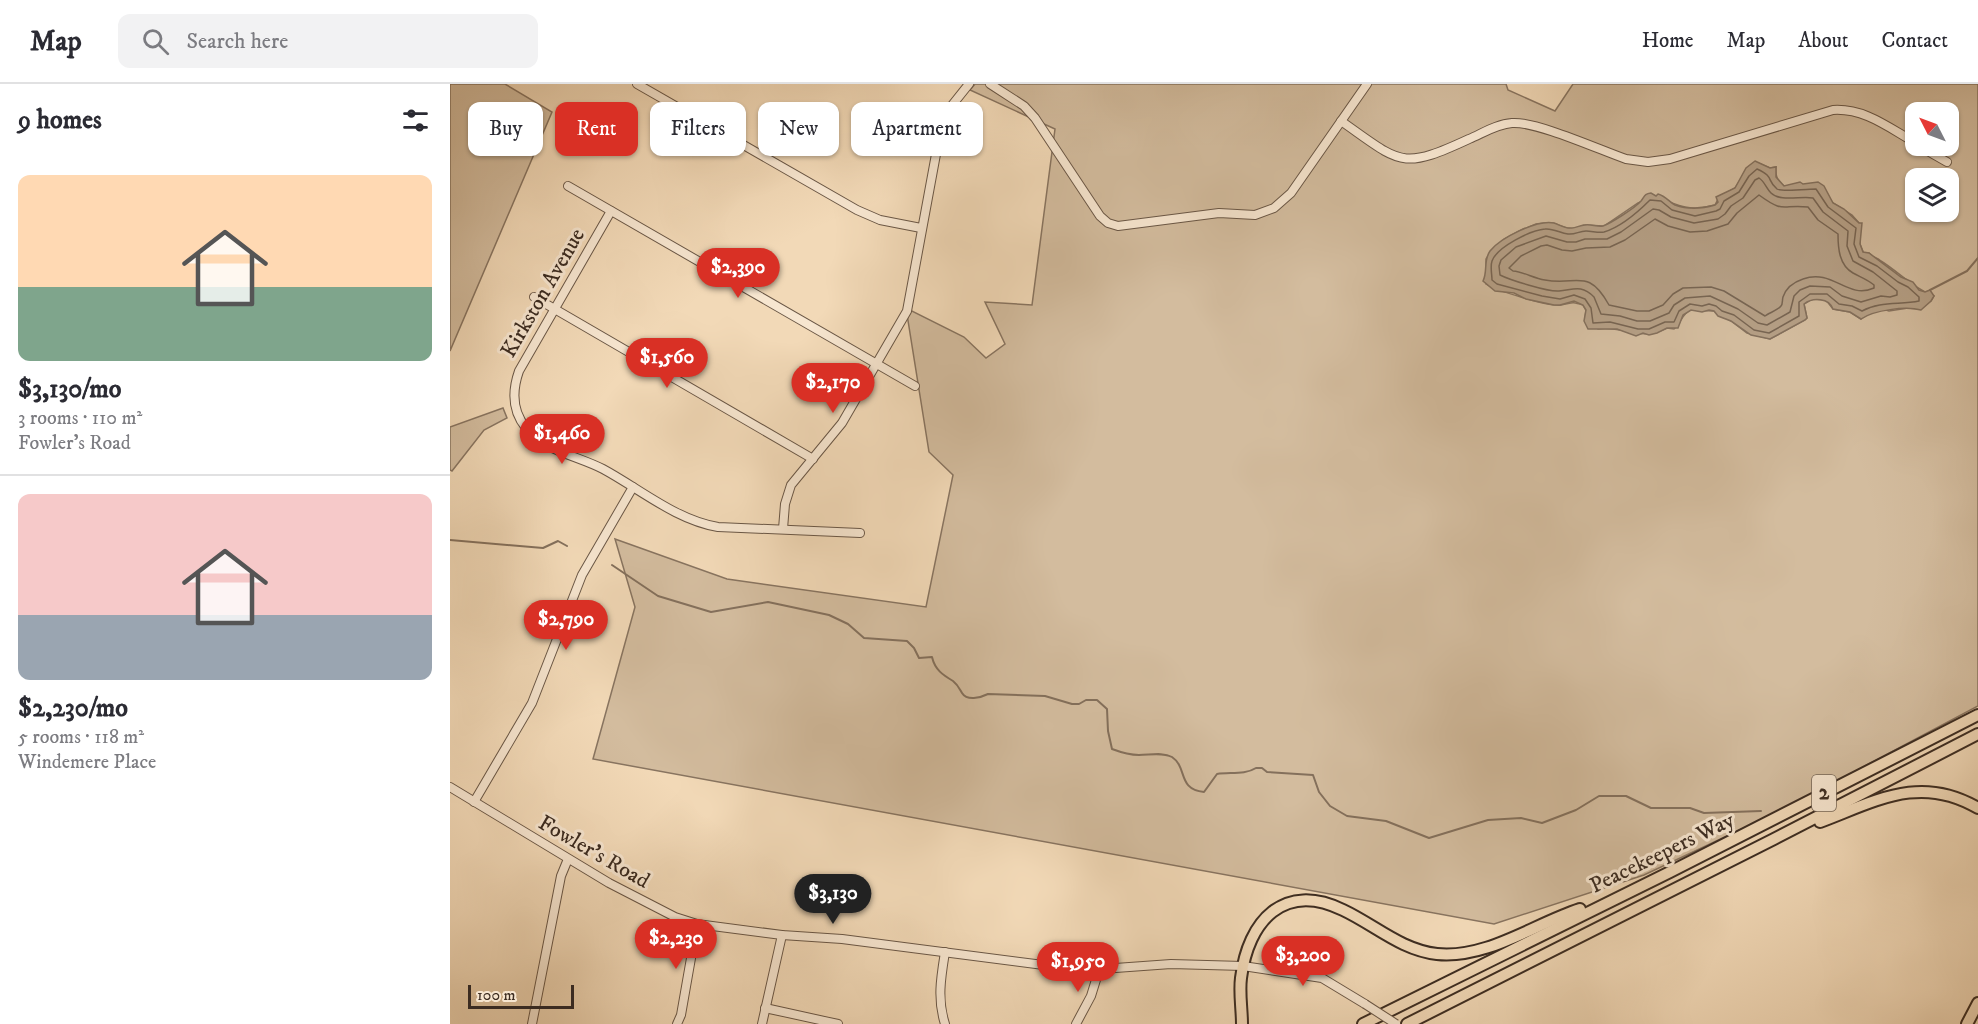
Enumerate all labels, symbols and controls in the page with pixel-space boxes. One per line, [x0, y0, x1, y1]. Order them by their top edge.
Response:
search box [118, 14, 538, 68]
text: Map [30, 24, 82, 59]
icon: search [139, 25, 172, 58]
text: Search here [187, 28, 288, 55]
text: Home [1642, 28, 1694, 54]
text: Map [1727, 28, 1765, 54]
text: About [1798, 28, 1849, 54]
text: Contact [1882, 28, 1948, 54]
chip: Buy [468, 102, 543, 156]
chip: Rent [555, 102, 638, 156]
chip: Filters [650, 102, 746, 156]
chip: New [758, 102, 839, 156]
chip: Apartment [851, 102, 983, 156]
north arrow [1905, 102, 1959, 156]
map controls [1905, 102, 1959, 222]
text: 9 homes [18, 104, 102, 137]
icon: filters [399, 104, 432, 137]
button: layers [1905, 168, 1959, 222]
icon: home [171, 214, 279, 322]
street label: Kirkston Avenue [495, 224, 591, 362]
pin: $2,390 [689, 248, 787, 299]
text: $2,390 [711, 255, 765, 280]
pin: $1,560 [618, 338, 716, 389]
text: $1,560 [640, 345, 694, 370]
pin: $2,170 [784, 363, 882, 414]
text: $2,170 [806, 370, 860, 395]
text: $3,130/mo [18, 373, 121, 406]
text: 3 rooms · 110 m² [18, 406, 142, 431]
pin: $1,460 [513, 414, 611, 465]
text: $1,460 [534, 421, 590, 446]
text: Fowler's Road [18, 431, 131, 456]
icon: home [171, 533, 279, 641]
pin: $2,790 [517, 600, 615, 651]
text: $2,790 [538, 607, 594, 632]
text: $2,230/mo [18, 692, 128, 725]
text: 5 rooms · 118 m² [18, 725, 144, 750]
text: Windemere Place [18, 750, 156, 775]
road number: 2 [1812, 775, 1836, 811]
street label: Peacekeepers Way [1585, 806, 1739, 900]
street label: Fowler's Road [534, 809, 654, 895]
pin: $3,130 [784, 874, 882, 925]
text: $3,130 [808, 881, 858, 906]
pin: $2,230 [627, 919, 725, 970]
text: $2,230 [649, 926, 703, 951]
pin: $3,200 [1254, 936, 1352, 987]
pin: $1,950 [1029, 942, 1127, 993]
text: $3,200 [1275, 943, 1331, 968]
text: $1,950 [1051, 949, 1105, 974]
scale bar [468, 982, 574, 1010]
text: 100 m [477, 985, 516, 1005]

